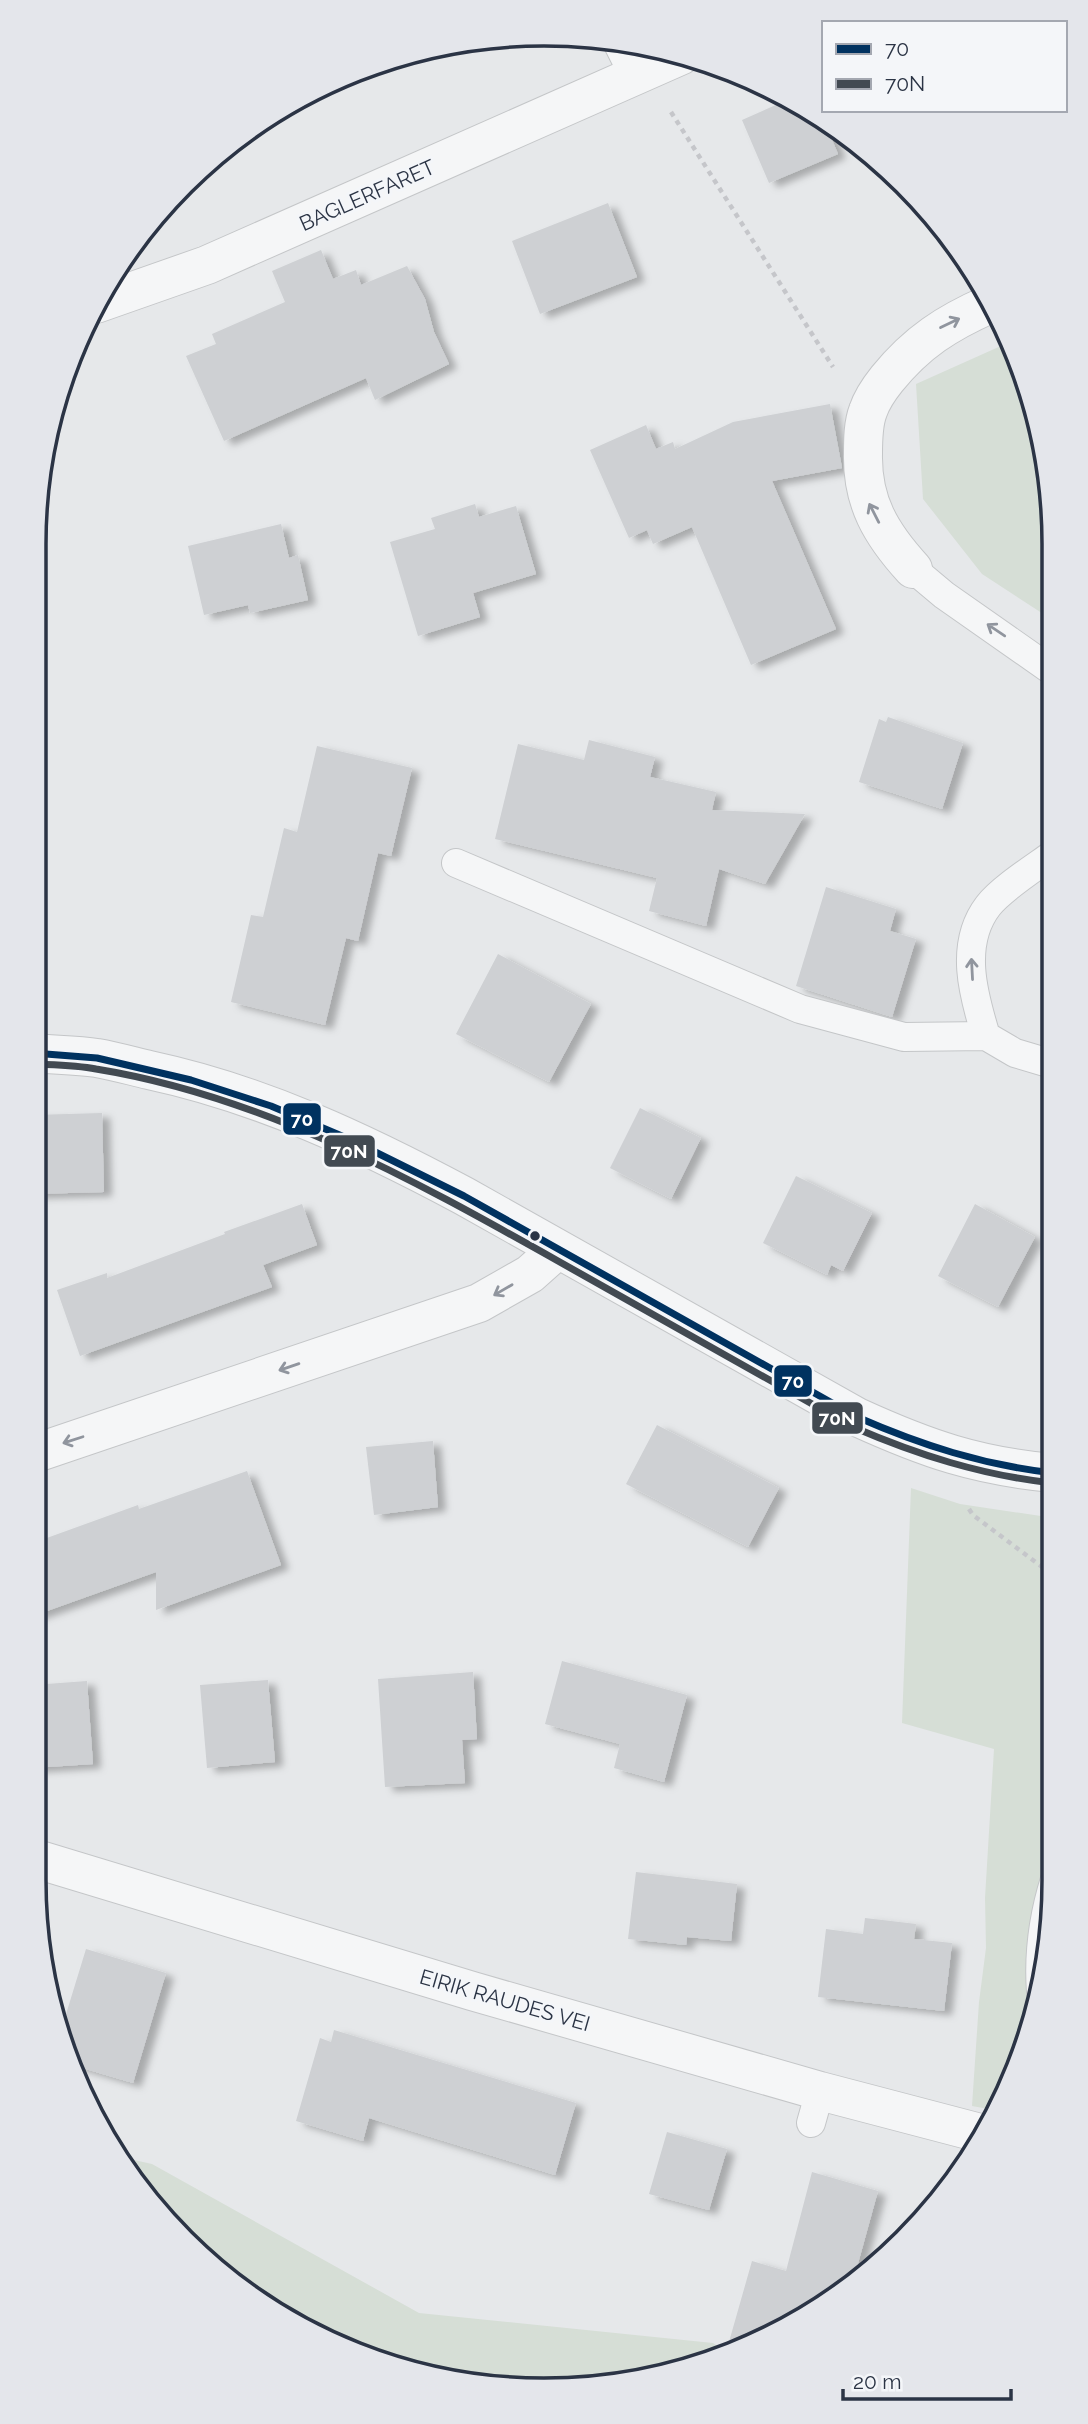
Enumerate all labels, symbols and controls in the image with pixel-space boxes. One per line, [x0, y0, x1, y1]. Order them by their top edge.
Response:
legend [822, 21, 1067, 112]
text: 70 [885, 36, 909, 61]
text: 70N [885, 71, 925, 96]
street label: BAGLERFARET [295, 154, 439, 236]
one-way arrow [939, 316, 960, 329]
one-way arrow [867, 503, 881, 524]
one-way arrow [987, 623, 1006, 637]
one-way arrow [965, 959, 978, 981]
line badge: 70 [282, 1102, 322, 1136]
text: 70 [291, 1108, 313, 1130]
line badge: 70N [323, 1134, 376, 1168]
text: 70N [331, 1140, 367, 1162]
unlabelled marker [528, 1229, 542, 1243]
one-way arrow [493, 1283, 513, 1297]
one-way arrow [278, 1361, 300, 1374]
line badge: 70 [773, 1364, 813, 1398]
text: 70 [782, 1370, 804, 1392]
line badge: 70N [811, 1401, 864, 1435]
text: 70N [819, 1407, 855, 1429]
one-way arrow [63, 1434, 85, 1447]
street label: EIRIK RAUDES VEI [417, 1964, 593, 2036]
scale bar [843, 2358, 1011, 2402]
text: 20 m [853, 2369, 901, 2394]

